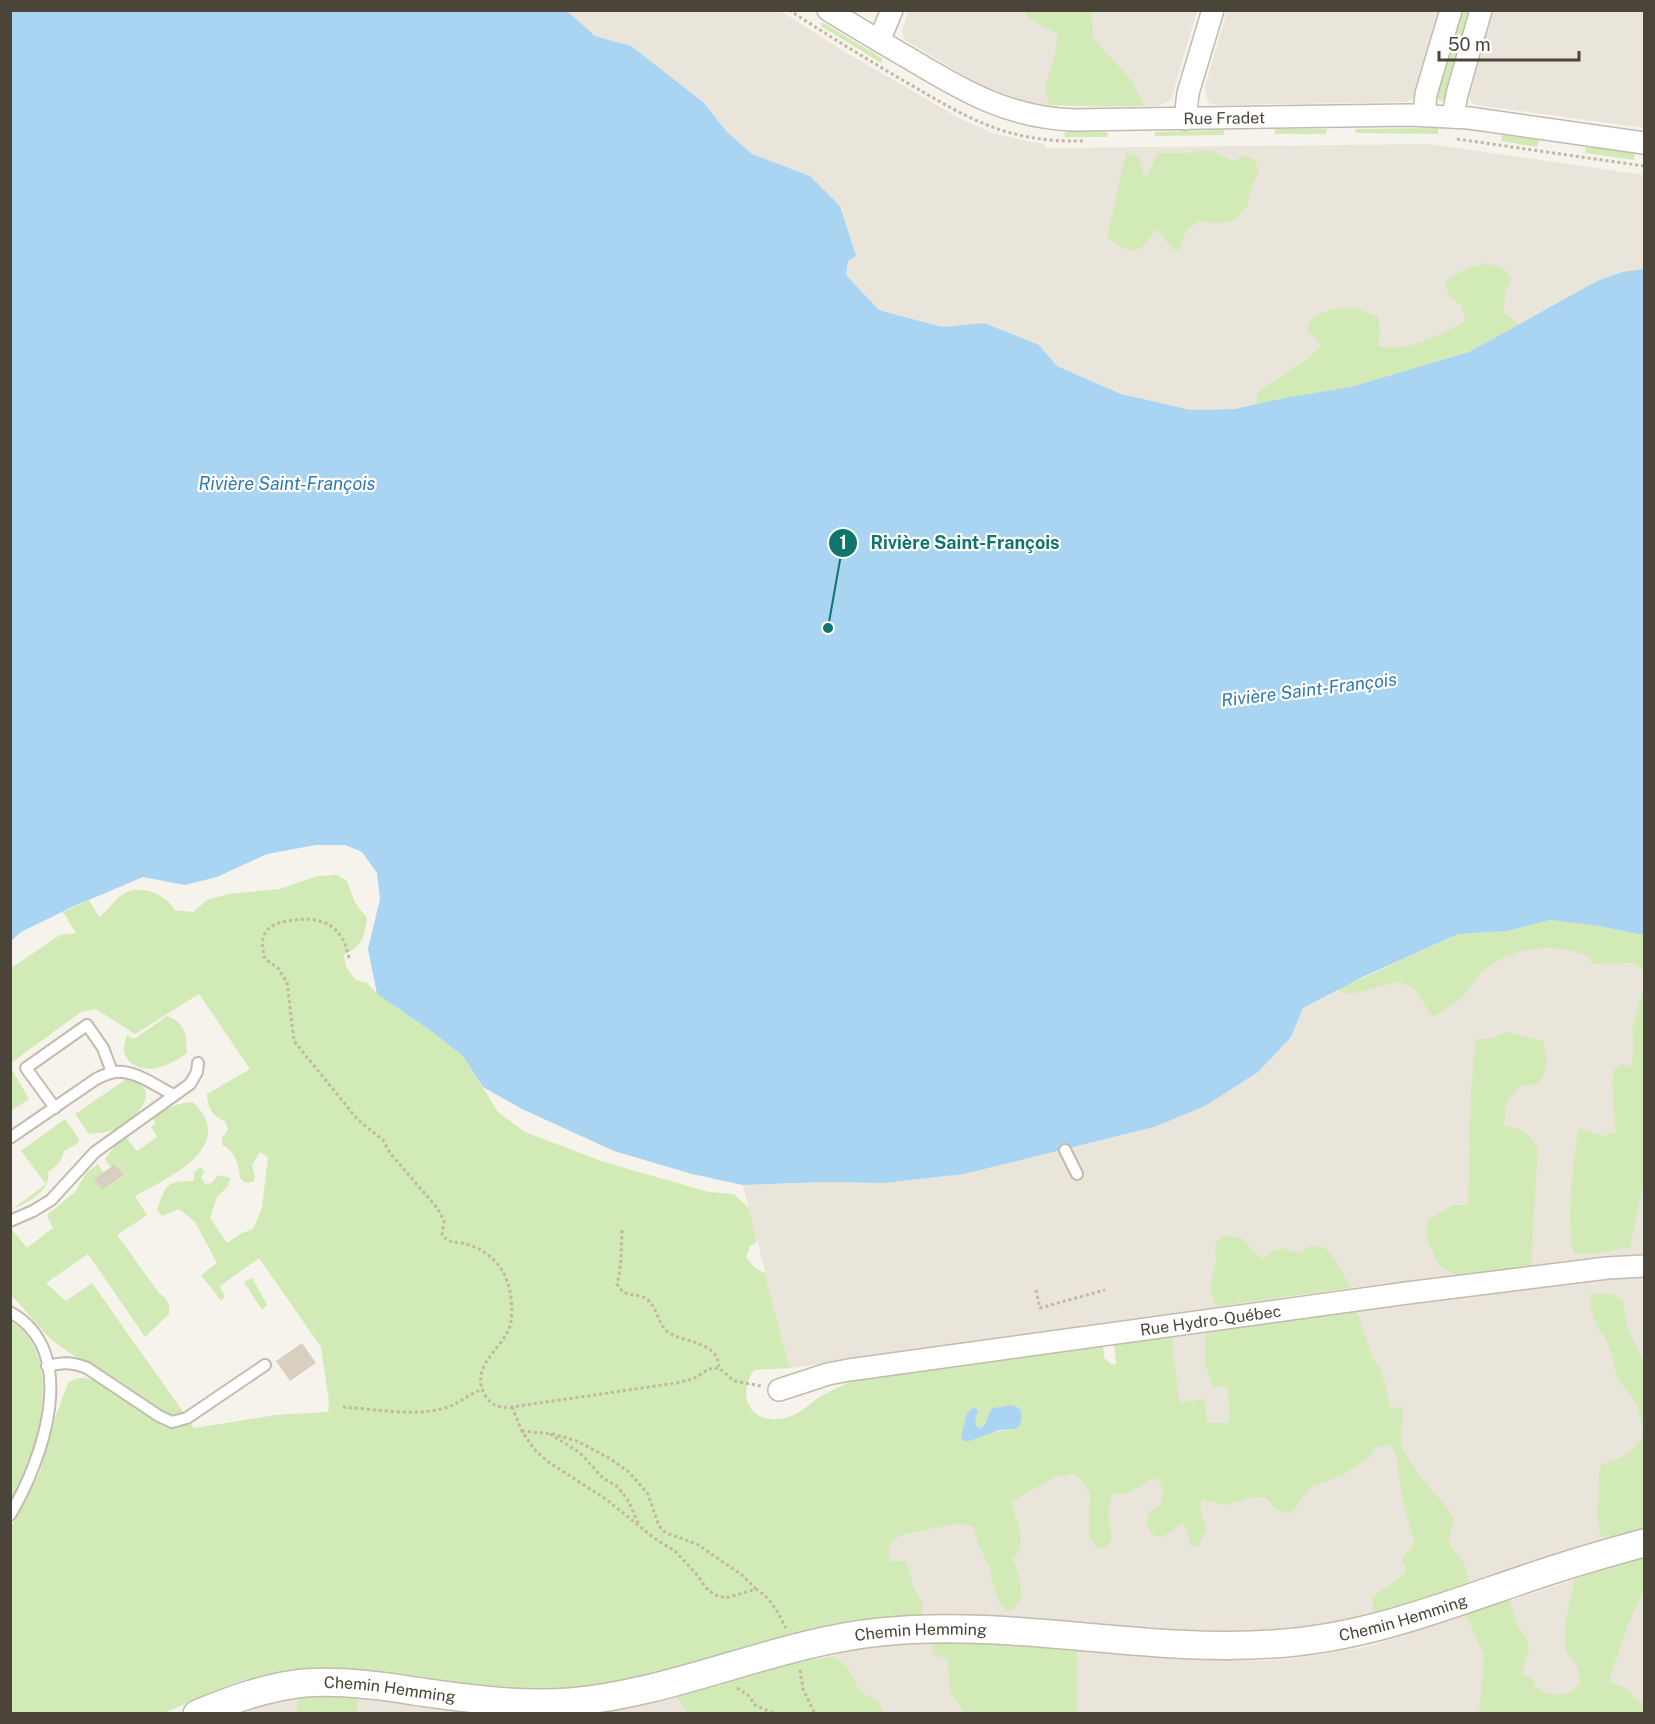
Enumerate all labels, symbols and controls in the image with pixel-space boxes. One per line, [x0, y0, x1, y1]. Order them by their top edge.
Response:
scale bar [1439, 24, 1578, 62]
text: 50 m [1448, 34, 1491, 55]
street label: Rue Fradet [1183, 108, 1265, 128]
water label: Rivière Saint-François [199, 473, 376, 494]
callout: Rivière Saint-François [828, 525, 1071, 561]
text: 1 [839, 532, 847, 553]
text: Rivière Saint-François [870, 532, 1060, 553]
water label: Rivière Saint-François [1220, 668, 1398, 711]
street label: Rue Hydro-Québec [1139, 1301, 1282, 1340]
street label: Chemin Hemming [1337, 1591, 1470, 1645]
street label: Chemin Hemming [853, 1620, 987, 1645]
street label: Chemin Hemming [324, 1673, 457, 1707]

